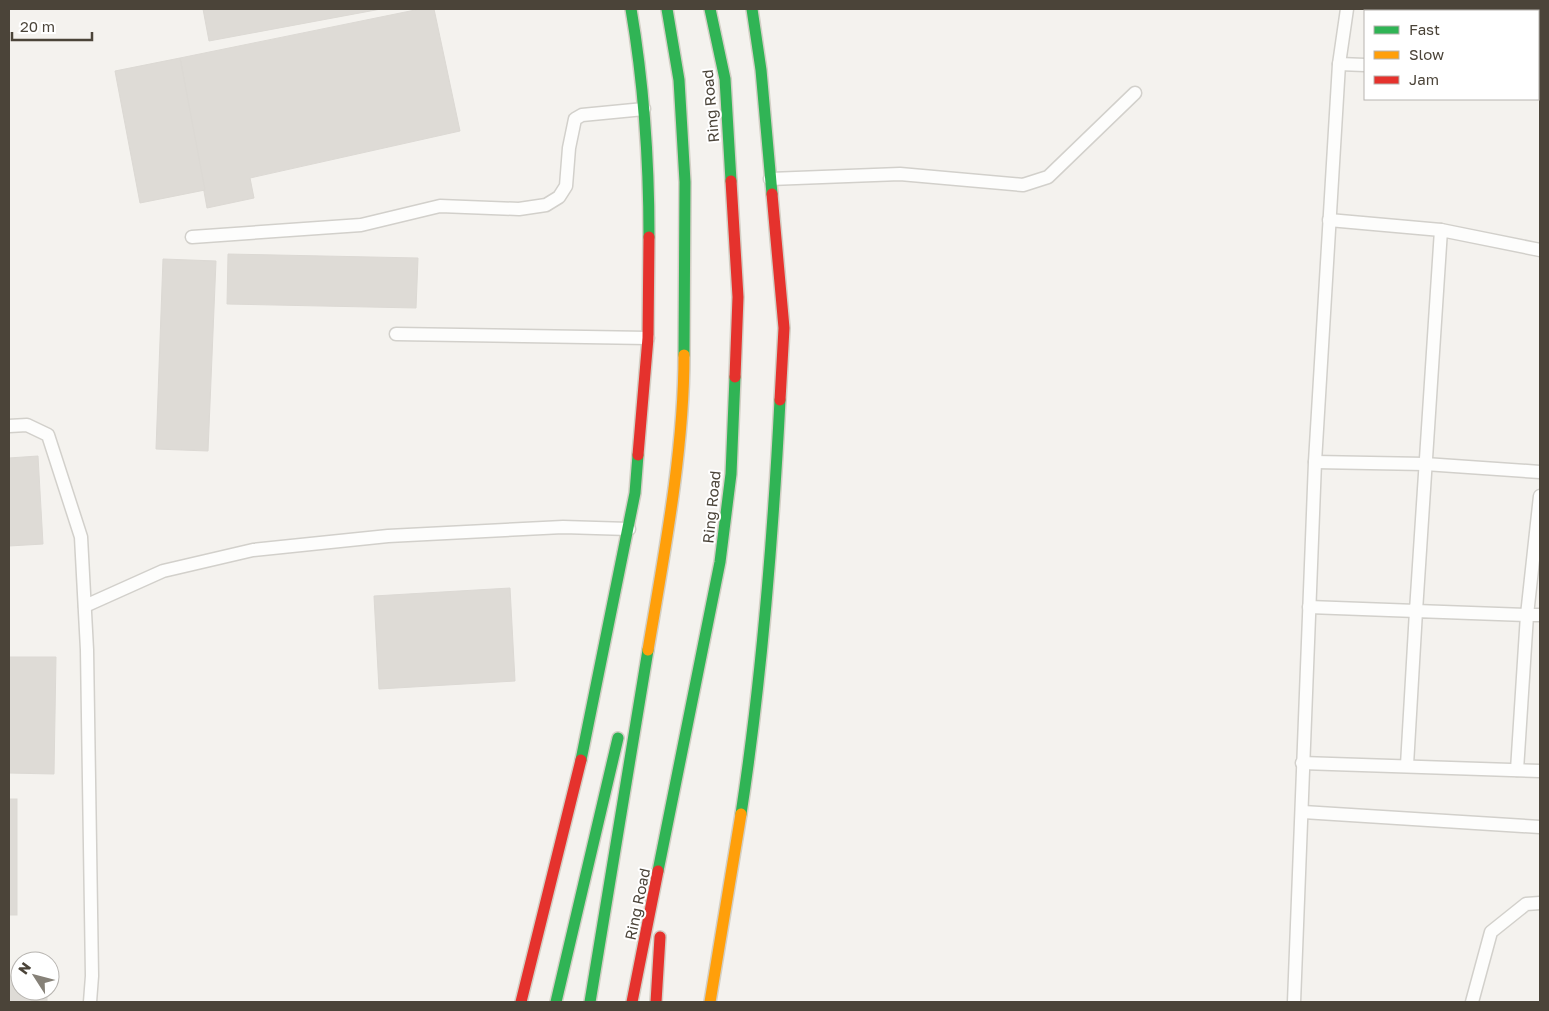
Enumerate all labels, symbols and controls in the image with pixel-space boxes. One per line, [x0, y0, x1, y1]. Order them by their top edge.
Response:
scale bar [12, 10, 92, 42]
legend [1364, 10, 1539, 100]
text: 20 m [20, 17, 55, 35]
text: Fast [1409, 20, 1440, 38]
text: Slow [1409, 45, 1444, 63]
street label: Ring Road [698, 69, 722, 143]
text: Jam [1409, 70, 1439, 88]
street label: Ring Road [698, 470, 724, 544]
street label: Ring Road [621, 866, 653, 942]
north arrow [10, 951, 60, 1001]
text: N [14, 959, 34, 977]

